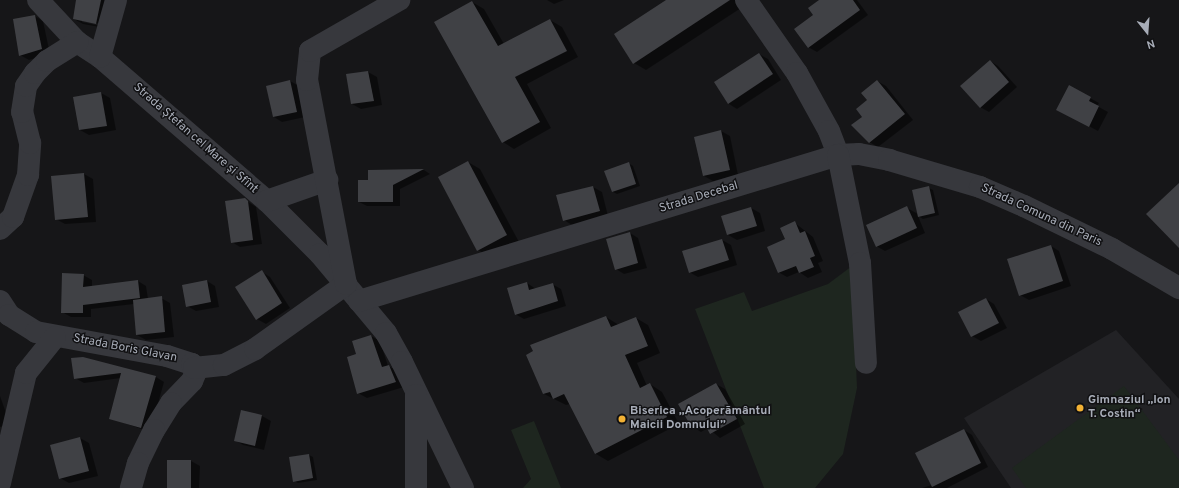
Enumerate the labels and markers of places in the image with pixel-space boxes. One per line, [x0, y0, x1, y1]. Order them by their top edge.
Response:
place label: Gimnaziul „Ion T. Costin“ [1088, 394, 1171, 422]
marker: Gimnaziul „Ion T. Costin“ [1075, 403, 1085, 413]
place label: Biserica „Acoperământul Maicii Domnului” [630, 405, 771, 433]
marker: Biserica „Acoperământul Maicii Domnului” [617, 414, 627, 424]

